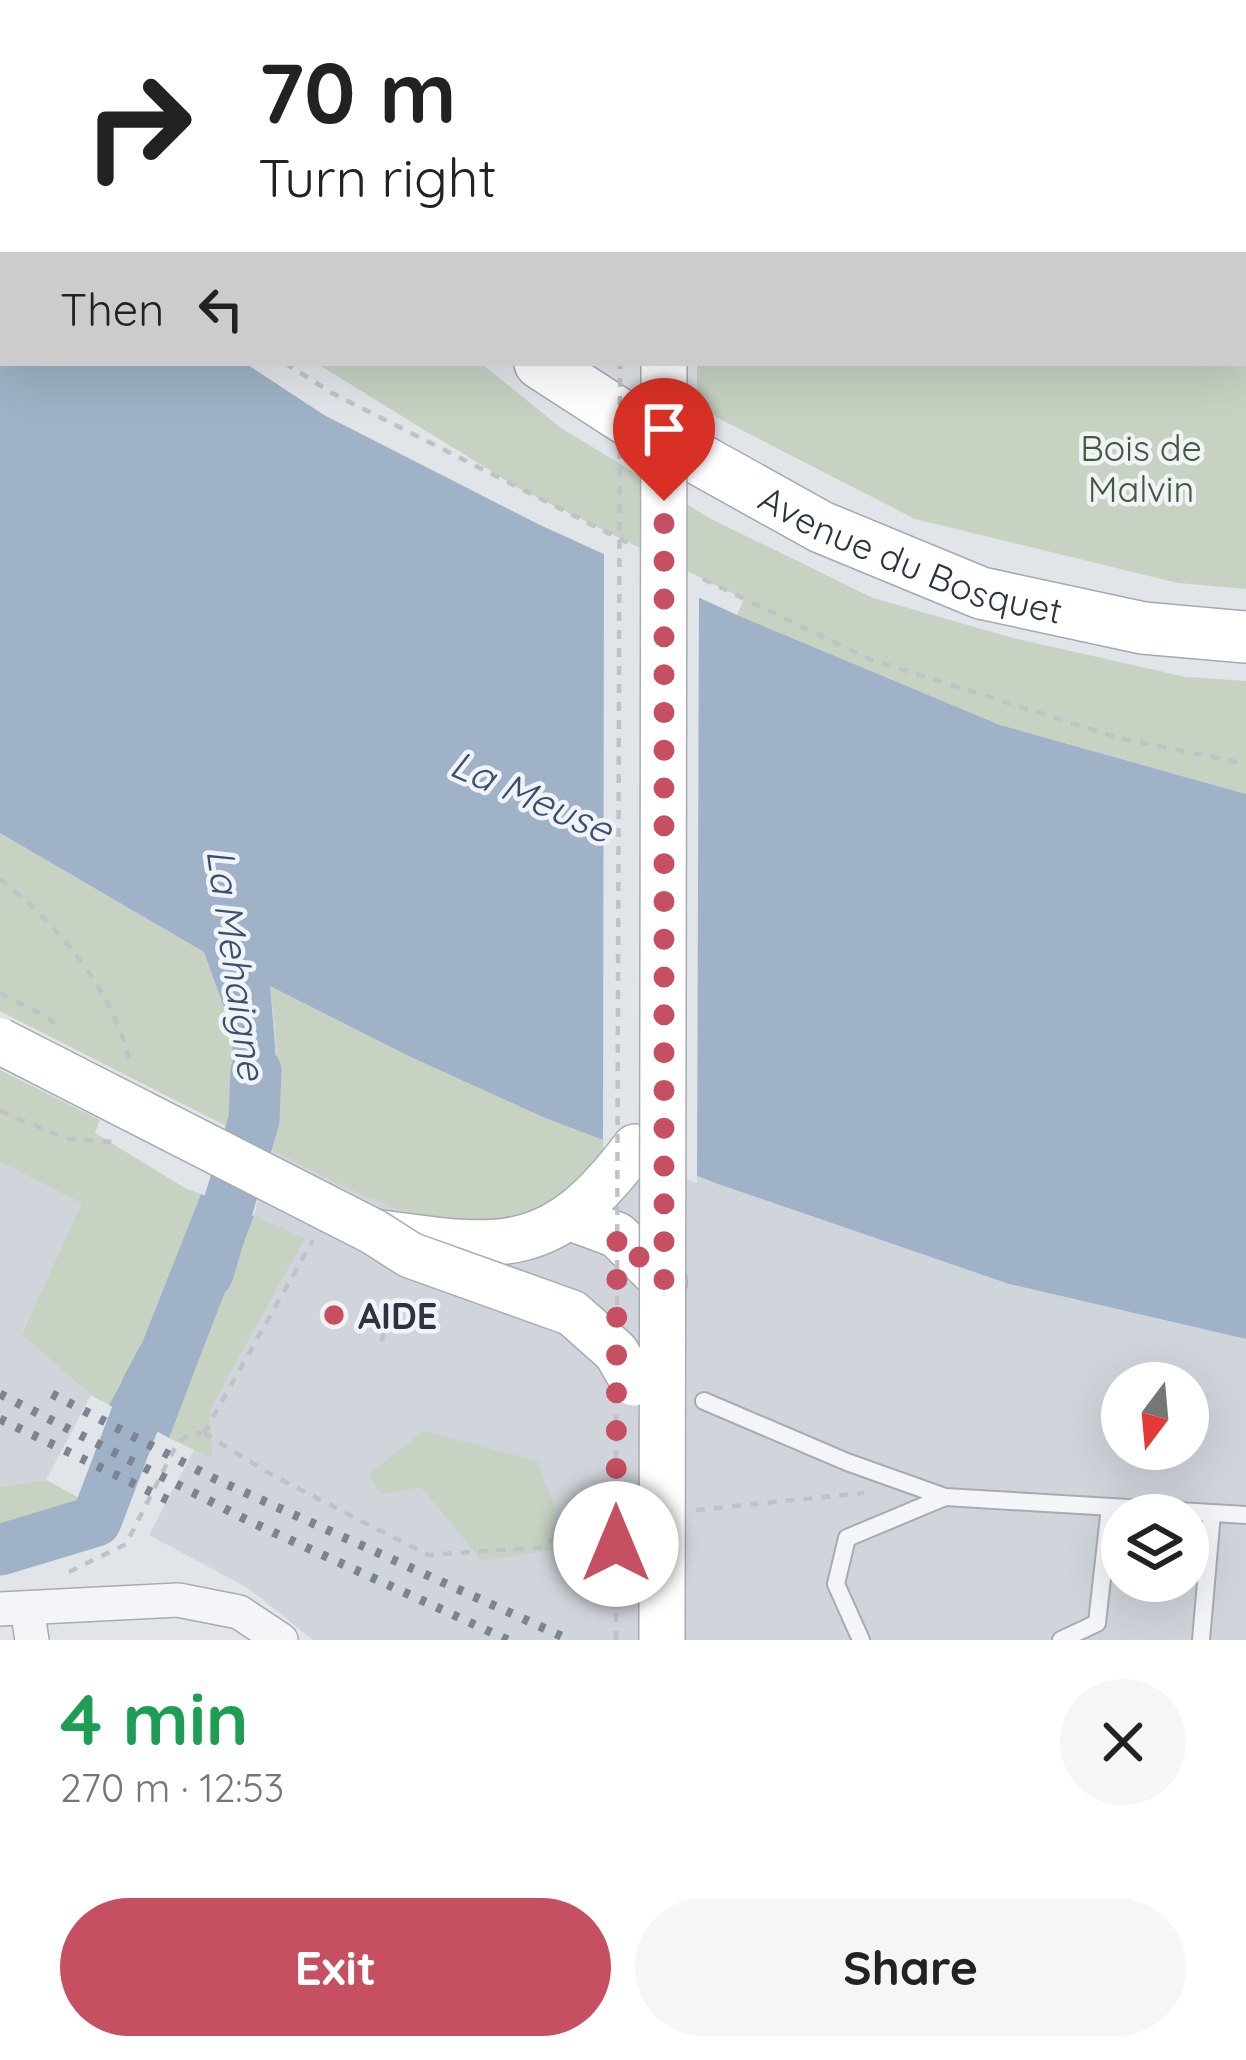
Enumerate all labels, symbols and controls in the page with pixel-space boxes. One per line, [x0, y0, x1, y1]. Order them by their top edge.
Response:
text: 70 m [258, 39, 457, 144]
icon: right [60, 48, 216, 204]
text: Turn right [258, 143, 497, 211]
icon: left [188, 276, 254, 342]
text: Then [60, 281, 164, 337]
pin [613, 378, 715, 501]
icon: arrive [631, 396, 697, 462]
park label: Bois de Malvin [1080, 425, 1202, 511]
street label: Avenue du Bosquet [752, 475, 1067, 632]
water label: La Meuse [444, 739, 622, 854]
water label: La Mehaigne [197, 846, 278, 1084]
place label: AIDE [358, 1293, 437, 1338]
marker: AIDE [321, 1302, 347, 1328]
north arrow [1101, 1362, 1209, 1470]
map controls [1101, 1362, 1209, 1602]
position arrow [553, 1481, 679, 1607]
button: layers [1101, 1494, 1209, 1602]
text: 4 min [60, 1673, 249, 1763]
button: close [1060, 1679, 1186, 1805]
text: 270 m · 12:53 [60, 1763, 284, 1812]
button: Exit [60, 1898, 611, 2036]
button: Share [635, 1898, 1186, 2036]

